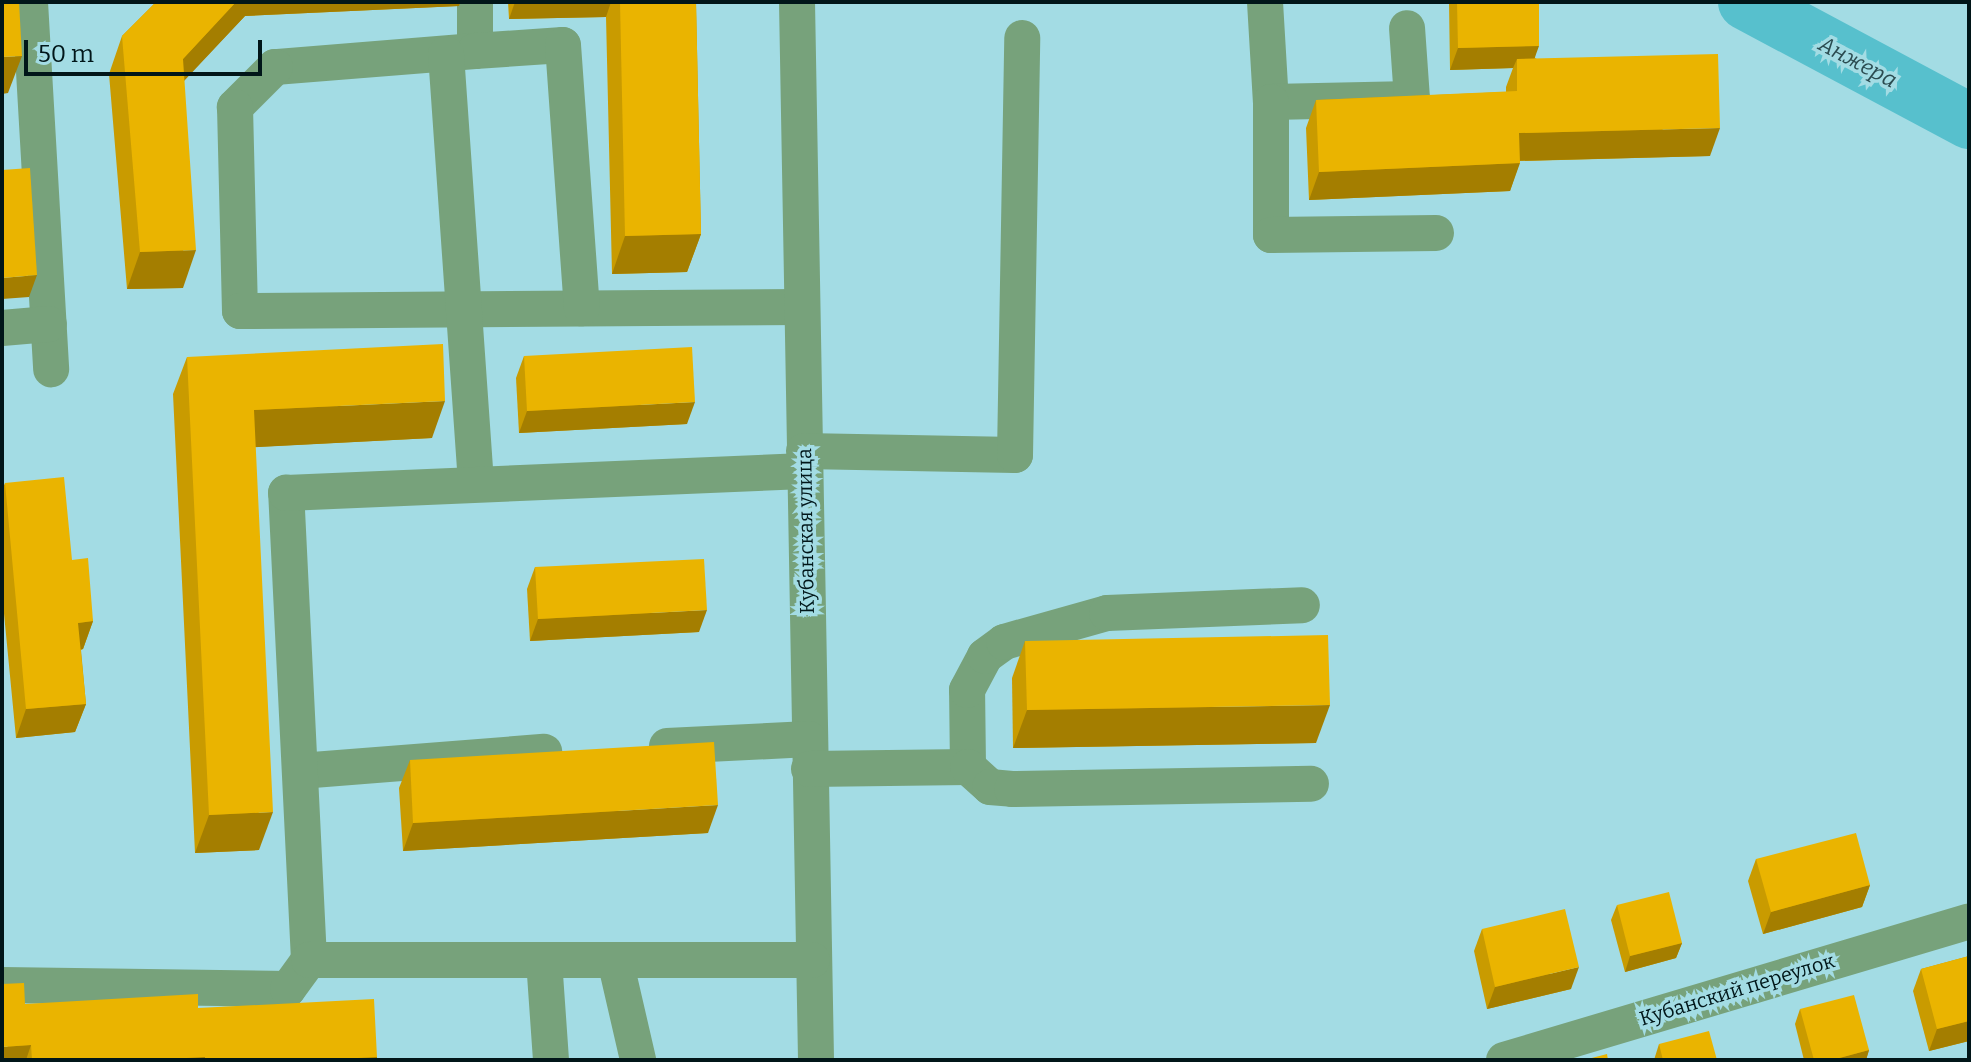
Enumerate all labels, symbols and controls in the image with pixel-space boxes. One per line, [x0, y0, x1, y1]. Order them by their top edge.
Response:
scale bar [28, 24, 266, 74]
water label: Анжера [1815, 31, 1901, 93]
text: 50 m [38, 40, 94, 68]
street label: Кубанская улица [793, 448, 819, 614]
street label: Кубанский переулок [1637, 949, 1837, 1031]

